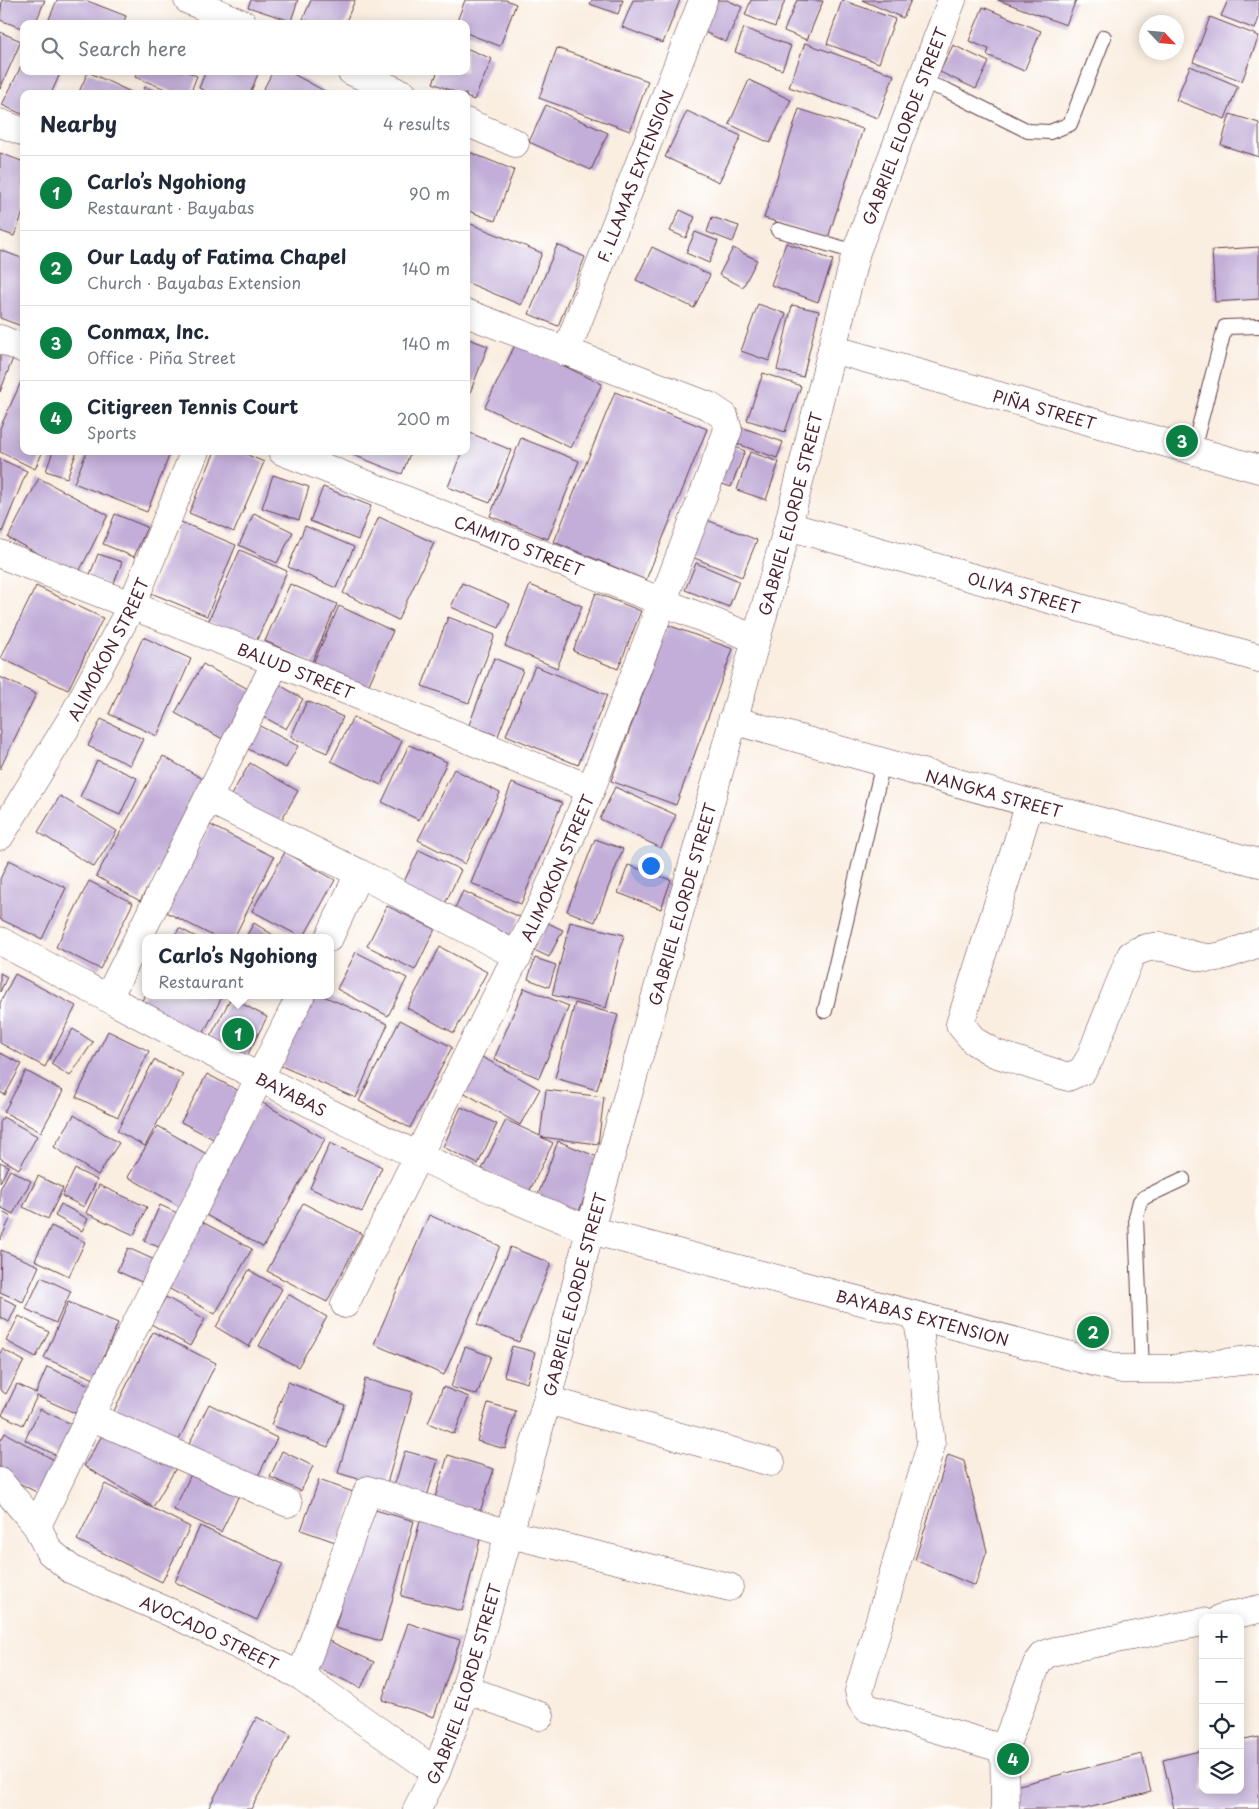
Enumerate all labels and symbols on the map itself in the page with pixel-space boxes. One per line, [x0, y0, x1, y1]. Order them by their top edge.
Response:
north arrow [1139, 15, 1184, 60]
street label: GABRIEL ELORDE STREET [856, 24, 953, 228]
street label: F. LLAMAS EXTENSION [590, 86, 679, 265]
street label: PIÑA STREET [990, 383, 1099, 435]
street label: GABRIEL ELORDE STREET [751, 409, 828, 618]
pin: 3 [1166, 422, 1198, 460]
street label: CAIMITO STREET [451, 509, 587, 582]
street label: OLIVA STREET [965, 565, 1083, 619]
street label: ALIMOKON STREET [61, 574, 154, 725]
street label: BALUD STREET [234, 636, 358, 704]
street label: NANGKA STREET [923, 763, 1065, 823]
street label: ALIMOKON STREET [514, 791, 599, 945]
street label: GABRIEL ELORDE STREET [642, 800, 722, 1008]
your location [638, 853, 664, 879]
pin: 1 [222, 1015, 254, 1053]
street label: BAYABAS [252, 1066, 331, 1122]
street label: GABRIEL ELORDE STREET [536, 1190, 612, 1399]
street label: BAYABAS EXTENSION [833, 1283, 1012, 1351]
pin: 2 [1077, 1313, 1109, 1351]
street label: GABRIEL ELORDE STREET [420, 1581, 506, 1788]
street label: AVOCADO STREET [137, 1589, 283, 1675]
pin: 4 [997, 1740, 1029, 1778]

